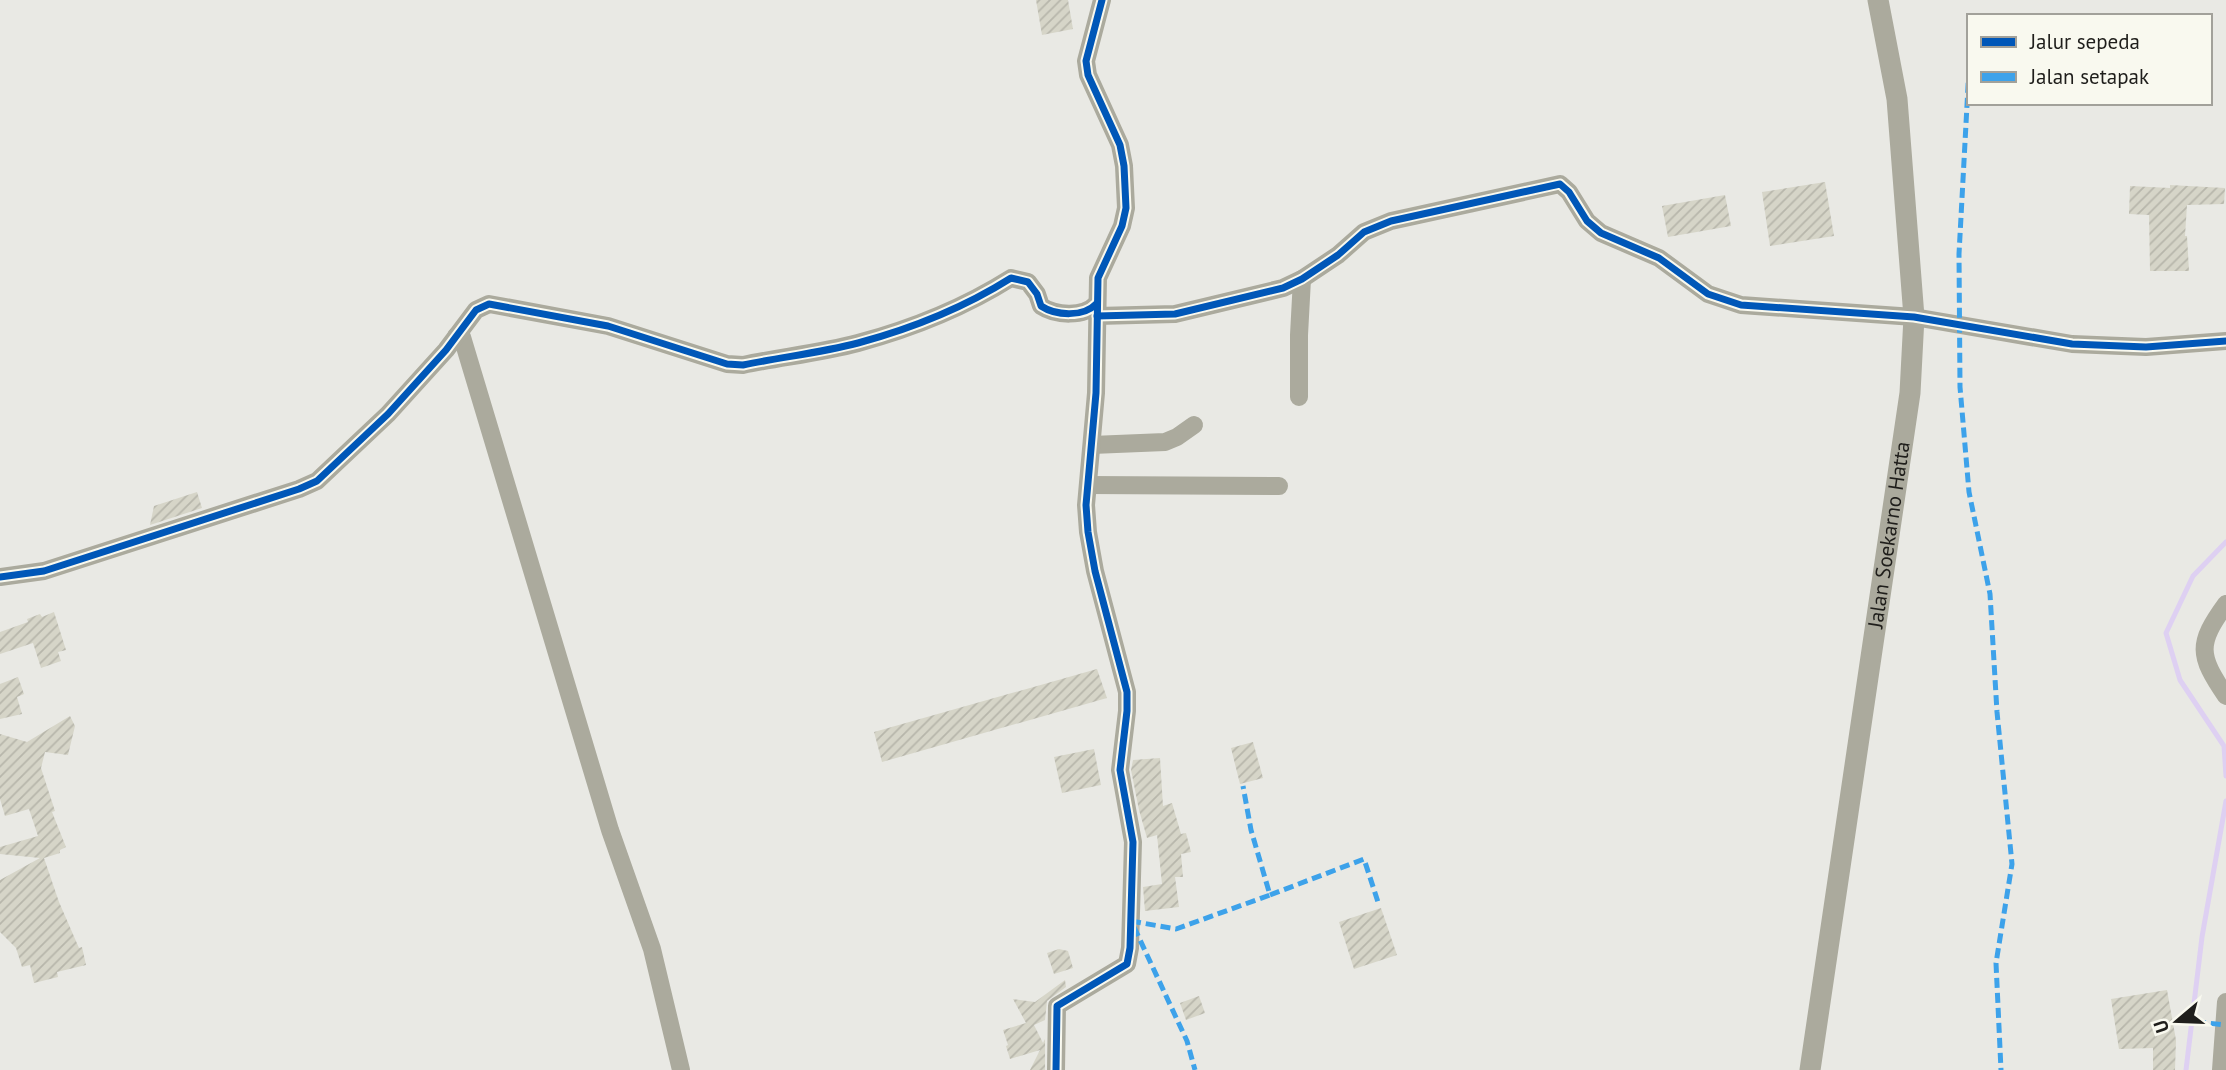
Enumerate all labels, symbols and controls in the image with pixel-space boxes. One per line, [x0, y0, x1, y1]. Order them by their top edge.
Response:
legend [1967, 14, 2212, 105]
text: Jalur sepeda [2029, 28, 2140, 55]
text: Jalan setapak [2029, 63, 2149, 90]
street label: Jalan Soekarno Hatta [1861, 440, 1916, 631]
north arrow [2142, 986, 2212, 1056]
text: U [2148, 1017, 2174, 1036]

